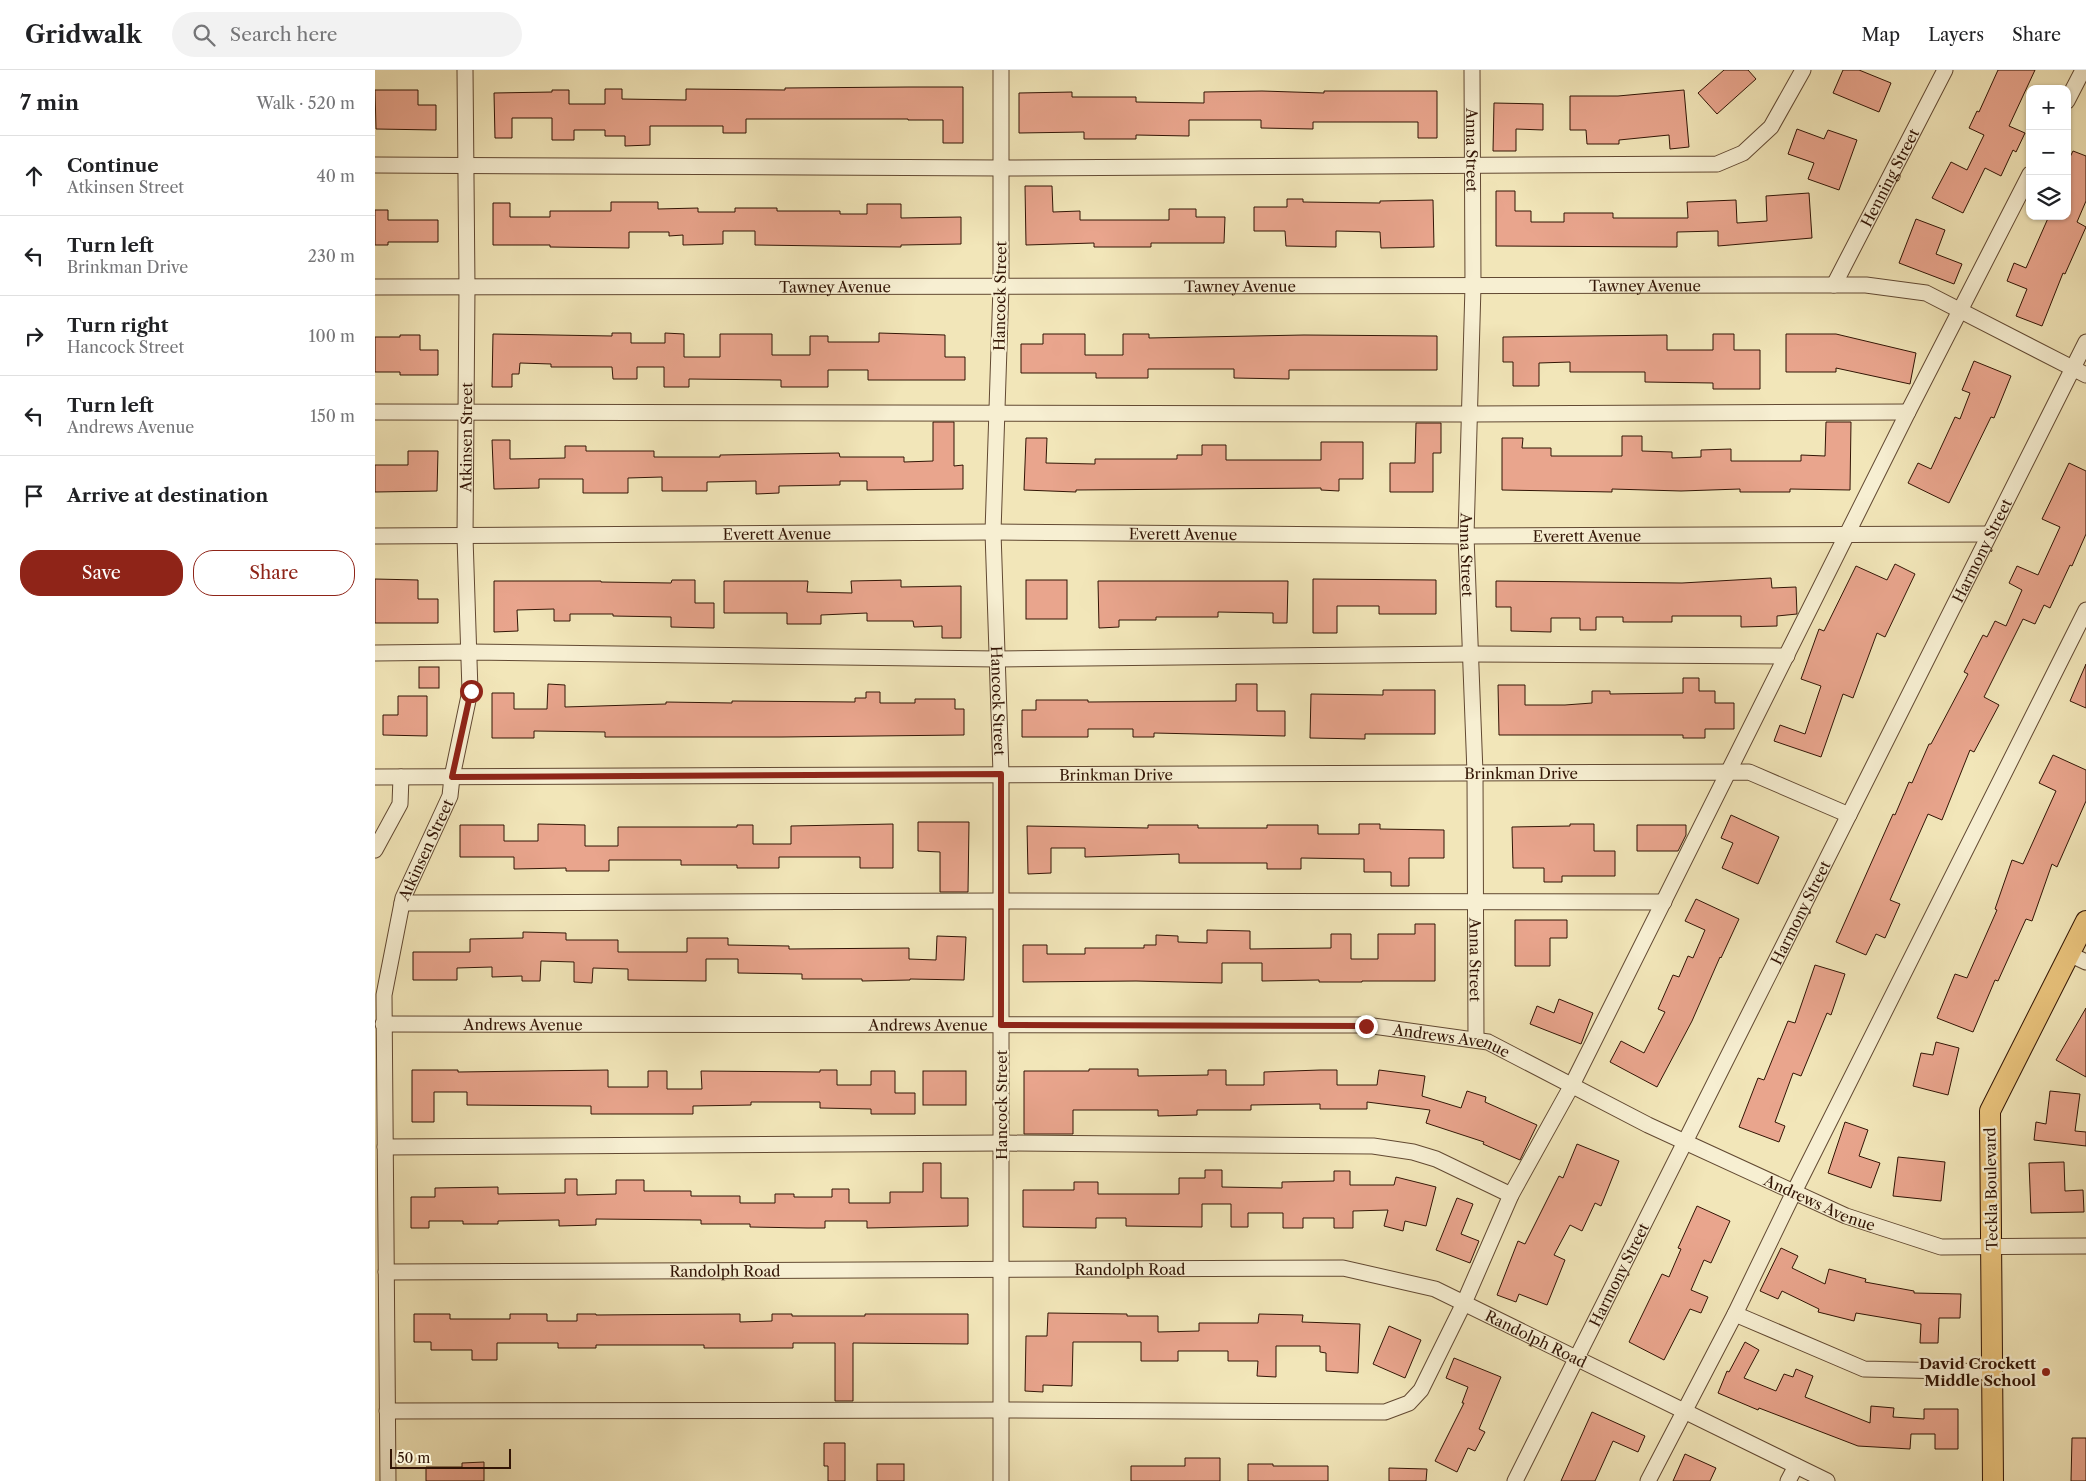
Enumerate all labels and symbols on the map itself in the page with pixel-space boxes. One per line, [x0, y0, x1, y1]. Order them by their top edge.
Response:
street label: Anna Street [1463, 107, 1482, 193]
street label: Henning Street [1856, 124, 1923, 230]
street label: Hancock Street [990, 240, 1010, 351]
street label: Tawney Avenue [1184, 276, 1296, 295]
street label: Tawney Avenue [1589, 276, 1701, 295]
street label: Tawney Avenue [779, 277, 891, 296]
street label: Atkinsen Street [456, 382, 476, 493]
street label: Harmony Street [1948, 495, 2016, 605]
street label: Anna Street [1456, 512, 1478, 598]
street label: Everett Avenue [723, 524, 831, 543]
street label: Everett Avenue [1129, 524, 1237, 544]
street label: Everett Avenue [1533, 526, 1641, 545]
street label: Hancock Street [987, 646, 1010, 757]
route start [460, 680, 483, 703]
street label: Brinkman Drive [1464, 763, 1578, 783]
street label: Brinkman Drive [1059, 765, 1173, 784]
street label: Atkinsen Street [393, 795, 457, 904]
street label: Harmony Street [1766, 857, 1834, 967]
street label: Anna Street [1466, 917, 1485, 1003]
street label: Andrews Avenue [462, 1015, 583, 1034]
street label: Andrews Avenue [867, 1015, 988, 1034]
route end [1355, 1015, 1378, 1038]
street label: Andrews Avenue [1391, 1019, 1513, 1061]
street label: Hancock Street [992, 1049, 1011, 1160]
street label: Teckla Boulevard [1980, 1127, 2002, 1251]
street label: Andrews Avenue [1760, 1170, 1878, 1234]
street label: Harmony Street [1585, 1219, 1653, 1330]
street label: Randolph Road [1075, 1259, 1185, 1279]
street label: Randolph Road [670, 1261, 780, 1280]
street label: Randolph Road [1482, 1306, 1590, 1371]
place label: David Crockett Middle School [1919, 1354, 2036, 1390]
marker: David Crockett Middle School [2040, 1366, 2052, 1378]
scale bar [390, 1446, 511, 1469]

